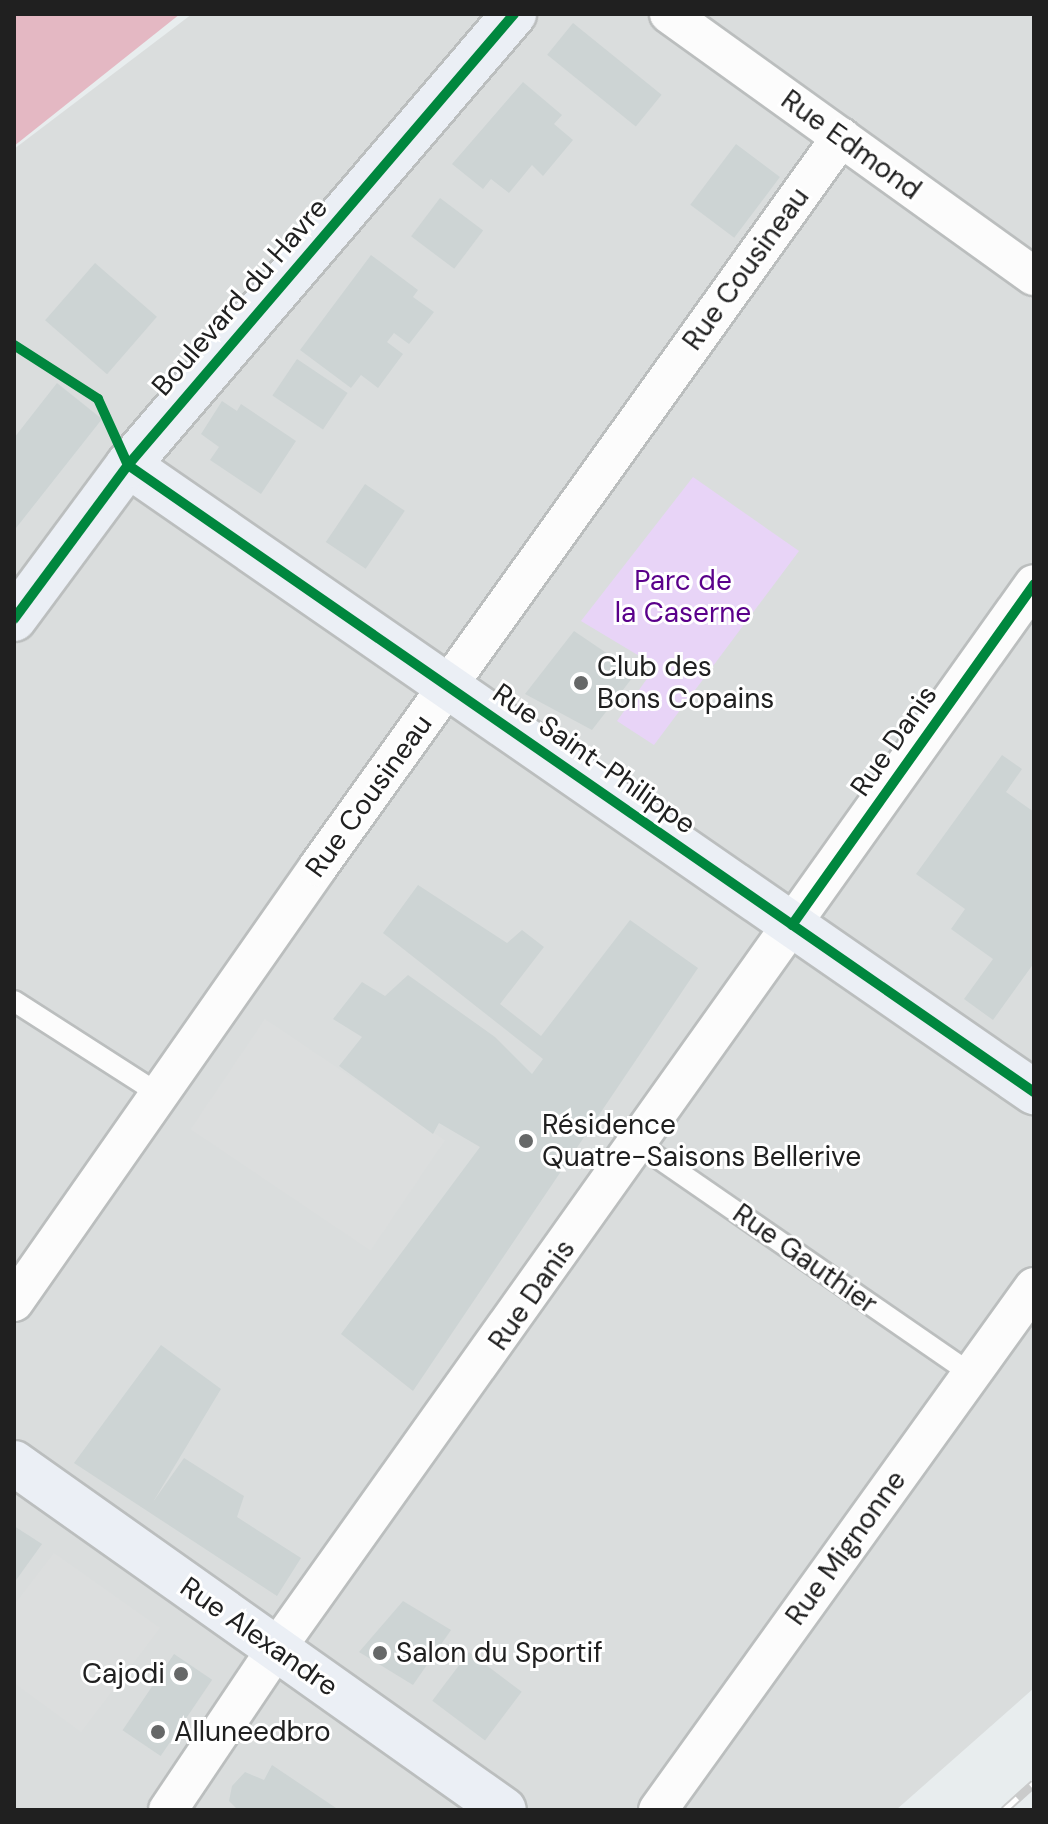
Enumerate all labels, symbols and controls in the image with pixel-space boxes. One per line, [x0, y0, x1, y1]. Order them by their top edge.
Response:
street label: Rue Edmond [775, 83, 927, 207]
street label: Rue Cousineau [676, 181, 816, 357]
street label: Boulevard du Havre [145, 191, 335, 403]
park label: Parc de la Caserne [615, 564, 751, 630]
place label: Club des Bons Copains [597, 650, 774, 716]
marker: Club des Bons Copains [572, 674, 590, 692]
street label: Rue Saint-Philippe [486, 677, 702, 841]
street label: Rue Danis [844, 679, 944, 803]
street label: Rue Cousineau [299, 708, 439, 884]
place label: Résidence Quatre-Saisons Bellerive [542, 1108, 861, 1174]
marker: Résidence Quatre-Saisons Bellerive [517, 1132, 535, 1150]
street label: Rue Gauthier [726, 1197, 884, 1321]
street label: Rue Danis [482, 1233, 582, 1357]
street label: Rue Mignonne [779, 1464, 913, 1632]
street label: Rue Alexandre [174, 1570, 344, 1704]
place label: Salon du Sportif [396, 1636, 603, 1670]
marker: Salon du Sportif [371, 1644, 389, 1662]
place label: Cajodi [82, 1657, 165, 1691]
marker: Cajodi [172, 1665, 190, 1683]
place label: Alluneedbro [174, 1715, 331, 1749]
marker: Alluneedbro [149, 1723, 167, 1741]

